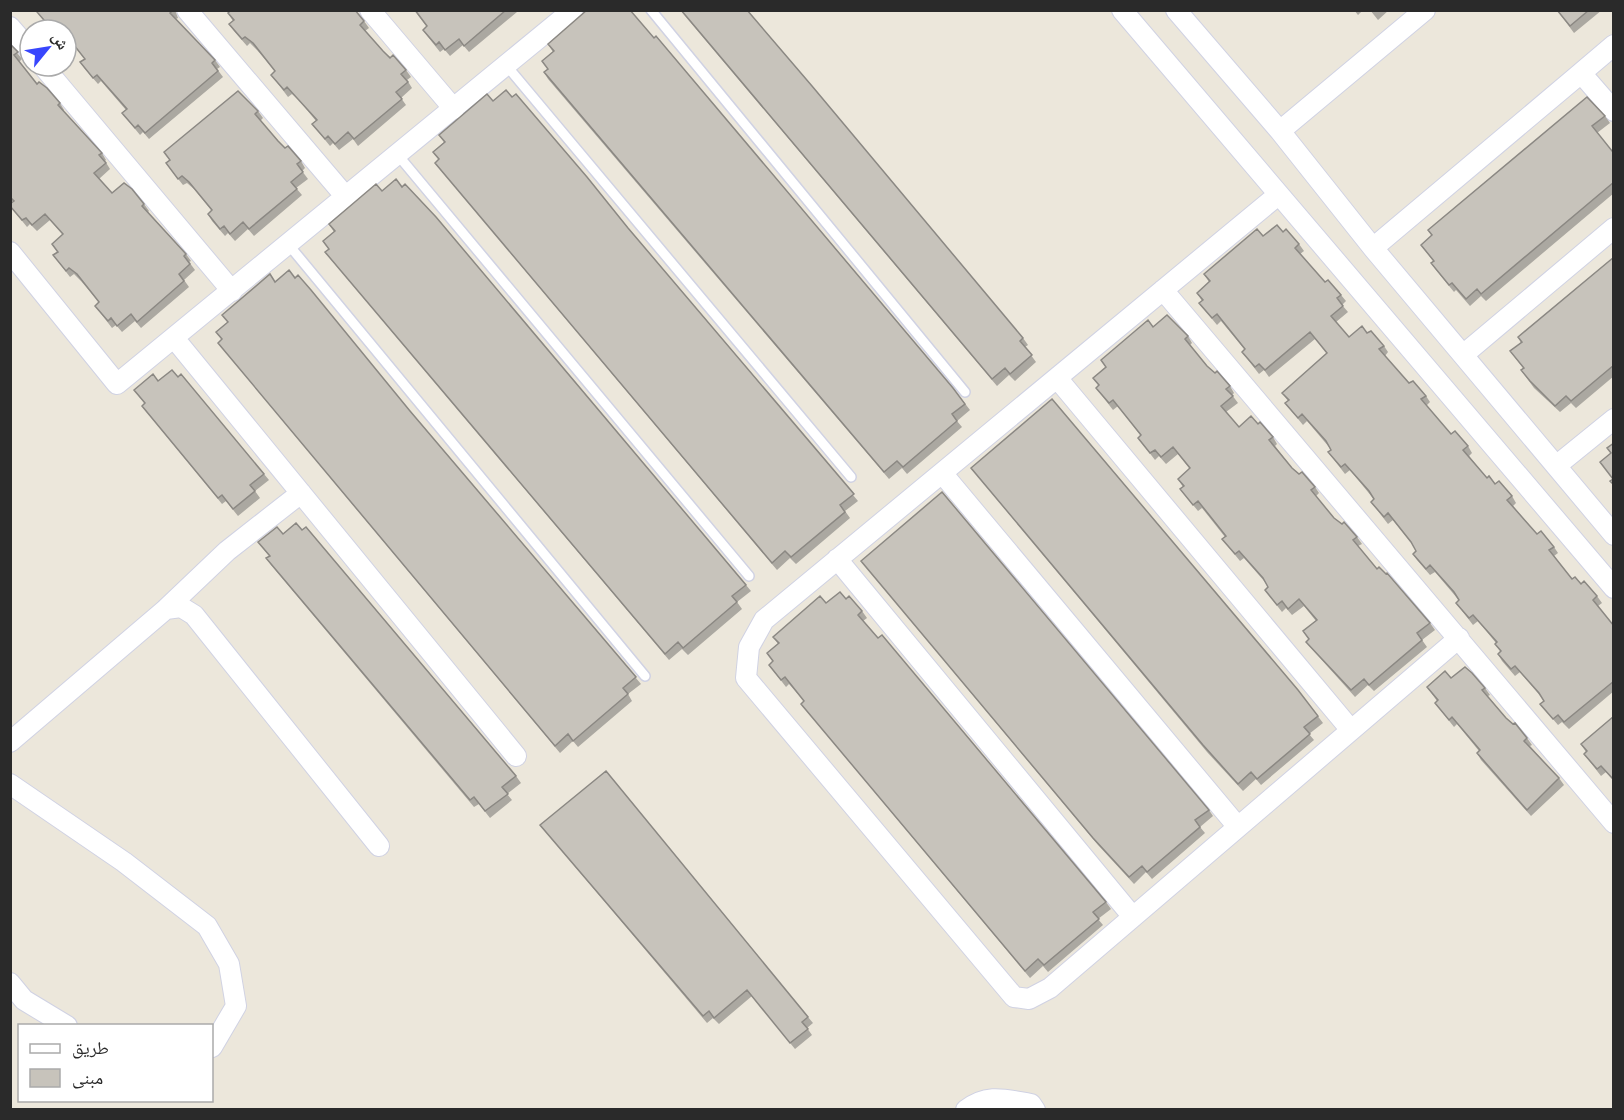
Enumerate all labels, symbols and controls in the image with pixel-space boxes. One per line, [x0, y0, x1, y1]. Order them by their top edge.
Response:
north arrow [18, 18, 78, 78]
text: ش [48, 29, 73, 53]
legend [18, 1024, 213, 1102]
text: طريق [72, 1037, 109, 1059]
text: مبنى [72, 1067, 103, 1089]

